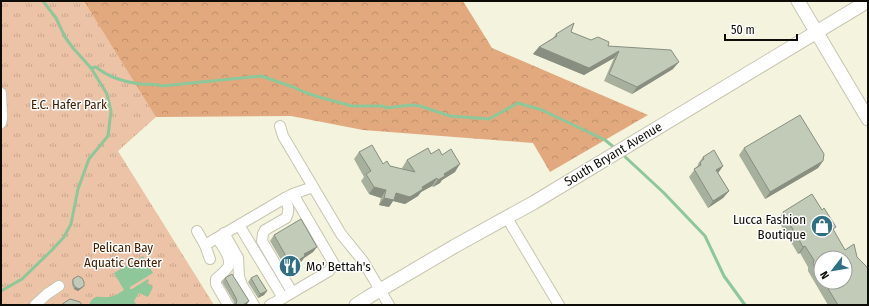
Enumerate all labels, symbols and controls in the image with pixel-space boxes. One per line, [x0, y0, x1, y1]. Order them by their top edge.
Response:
scale bar [725, 16, 797, 42]
text: 50 m [731, 23, 755, 37]
park label: E.C. Hafer Park [31, 97, 108, 112]
street label: South Bryant Avenue [562, 119, 664, 189]
place label: Lucca Fashion Boutique [733, 212, 806, 242]
shop icon: Lucca Fashion Boutique [809, 213, 835, 239]
park label: Pelican Bay Aquatic Center [84, 240, 162, 270]
north arrow [813, 250, 853, 290]
restaurant icon: Mo' Bettah's [277, 253, 303, 279]
place label: Mo' Bettah's [306, 259, 371, 274]
text: N [818, 269, 832, 281]

